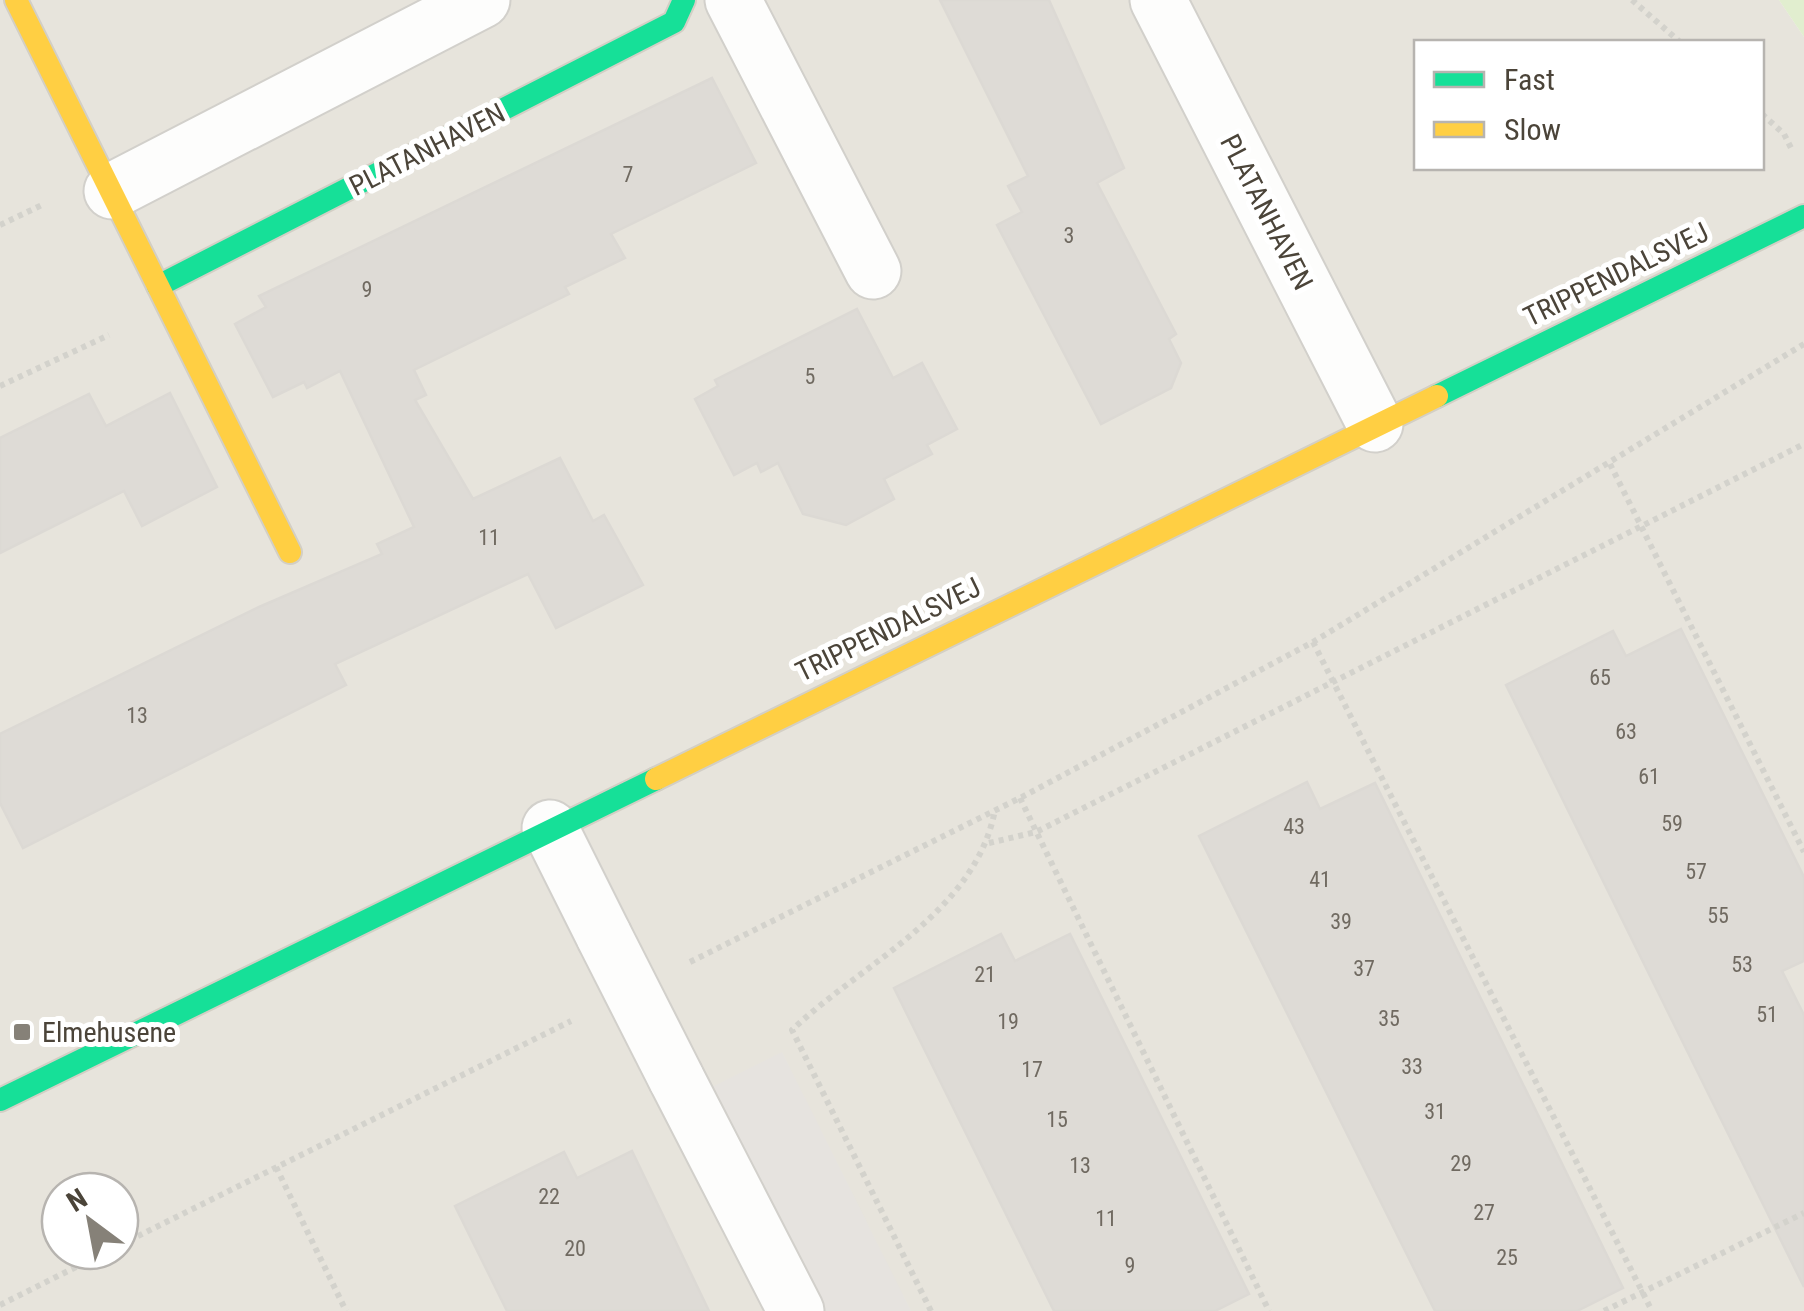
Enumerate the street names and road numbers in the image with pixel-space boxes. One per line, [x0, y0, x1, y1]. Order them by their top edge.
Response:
street label: PLATANHAVEN [344, 96, 510, 203]
street label: PLATANHAVEN [1213, 129, 1320, 295]
street label: TRIPPENDALSVEJ [1518, 215, 1714, 333]
street label: TRIPPENDALSVEJ [790, 570, 986, 688]

